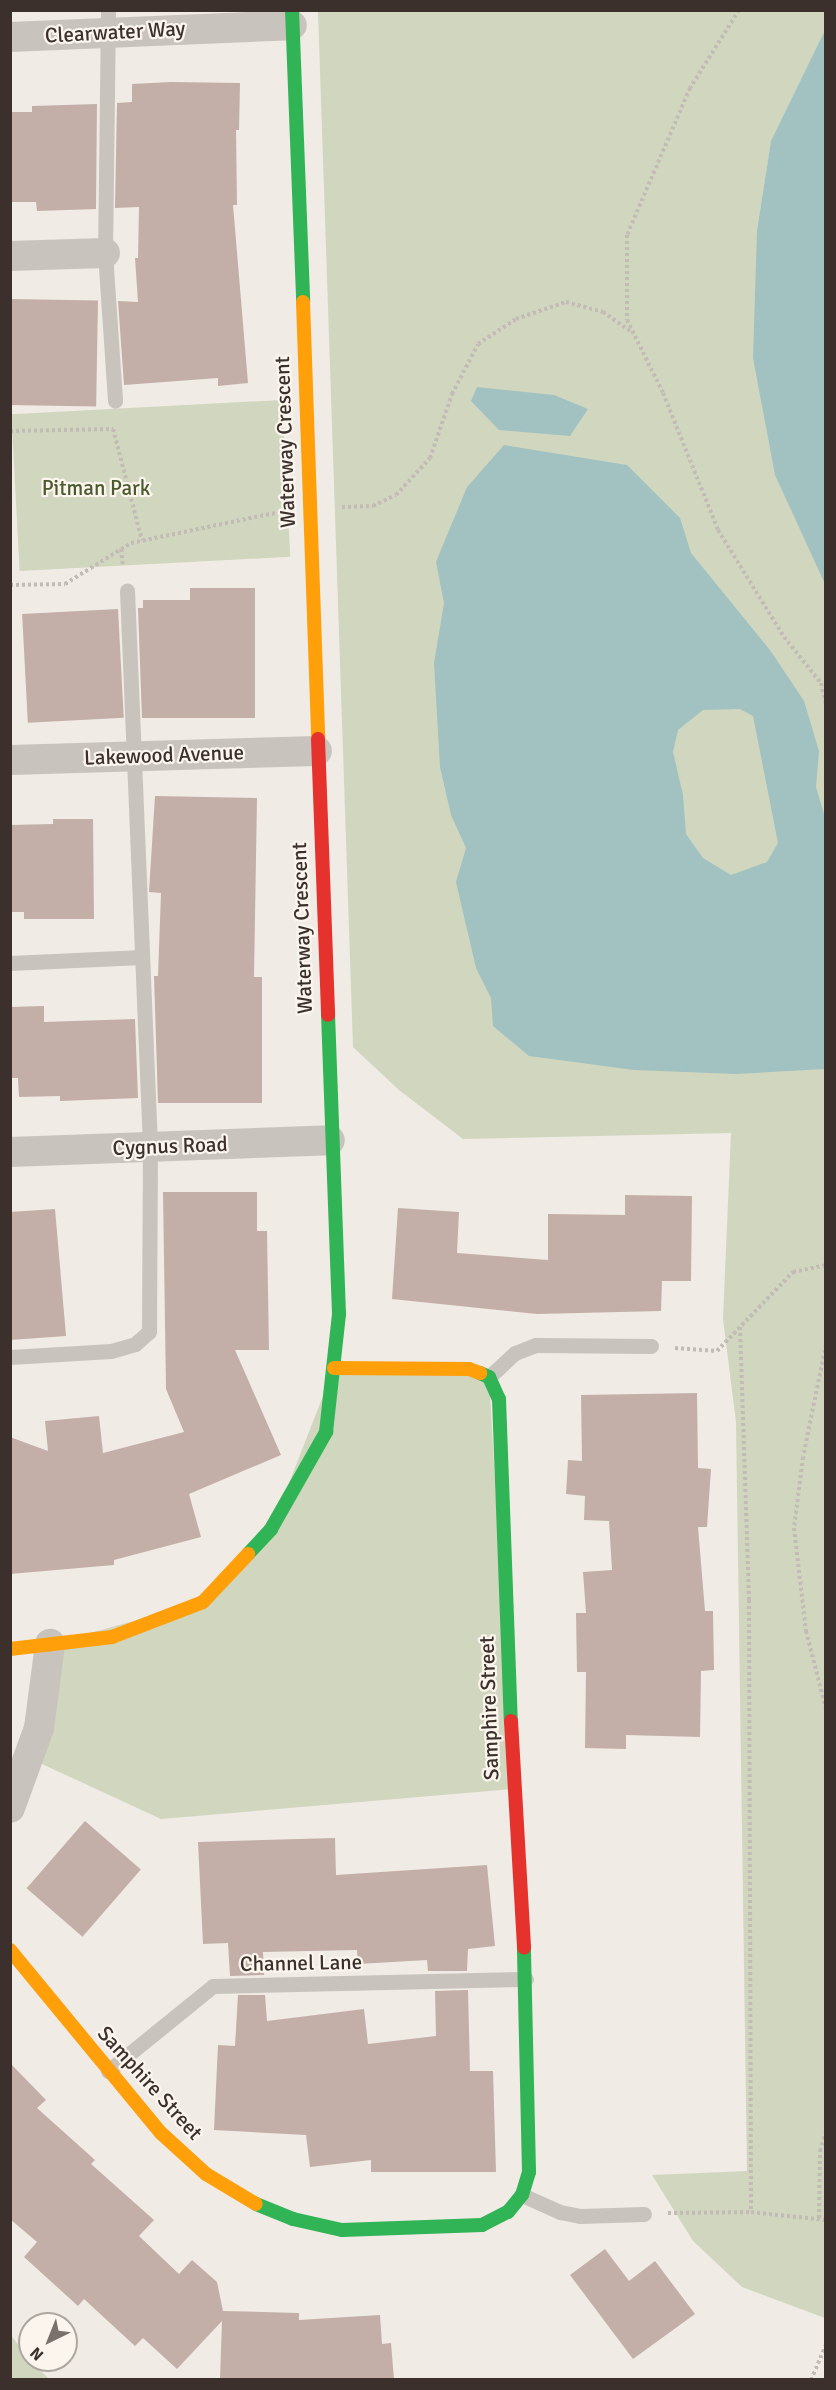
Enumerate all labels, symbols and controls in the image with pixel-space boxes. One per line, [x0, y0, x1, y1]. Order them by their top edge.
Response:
street label: Clearwater Way [44, 16, 186, 48]
street label: Waterway Crescent [269, 356, 301, 528]
park label: Pitman Park [42, 475, 150, 501]
street label: Lakewood Avenue [84, 740, 244, 770]
street label: Waterway Crescent [286, 842, 318, 1014]
street label: Cygnus Road [112, 1131, 228, 1161]
street label: Samphire Street [474, 1635, 504, 1781]
street label: Channel Lane [240, 1949, 362, 1977]
street label: Samphire Street [92, 2021, 208, 2145]
north arrow [18, 2312, 78, 2372]
text: N [26, 2343, 48, 2365]

